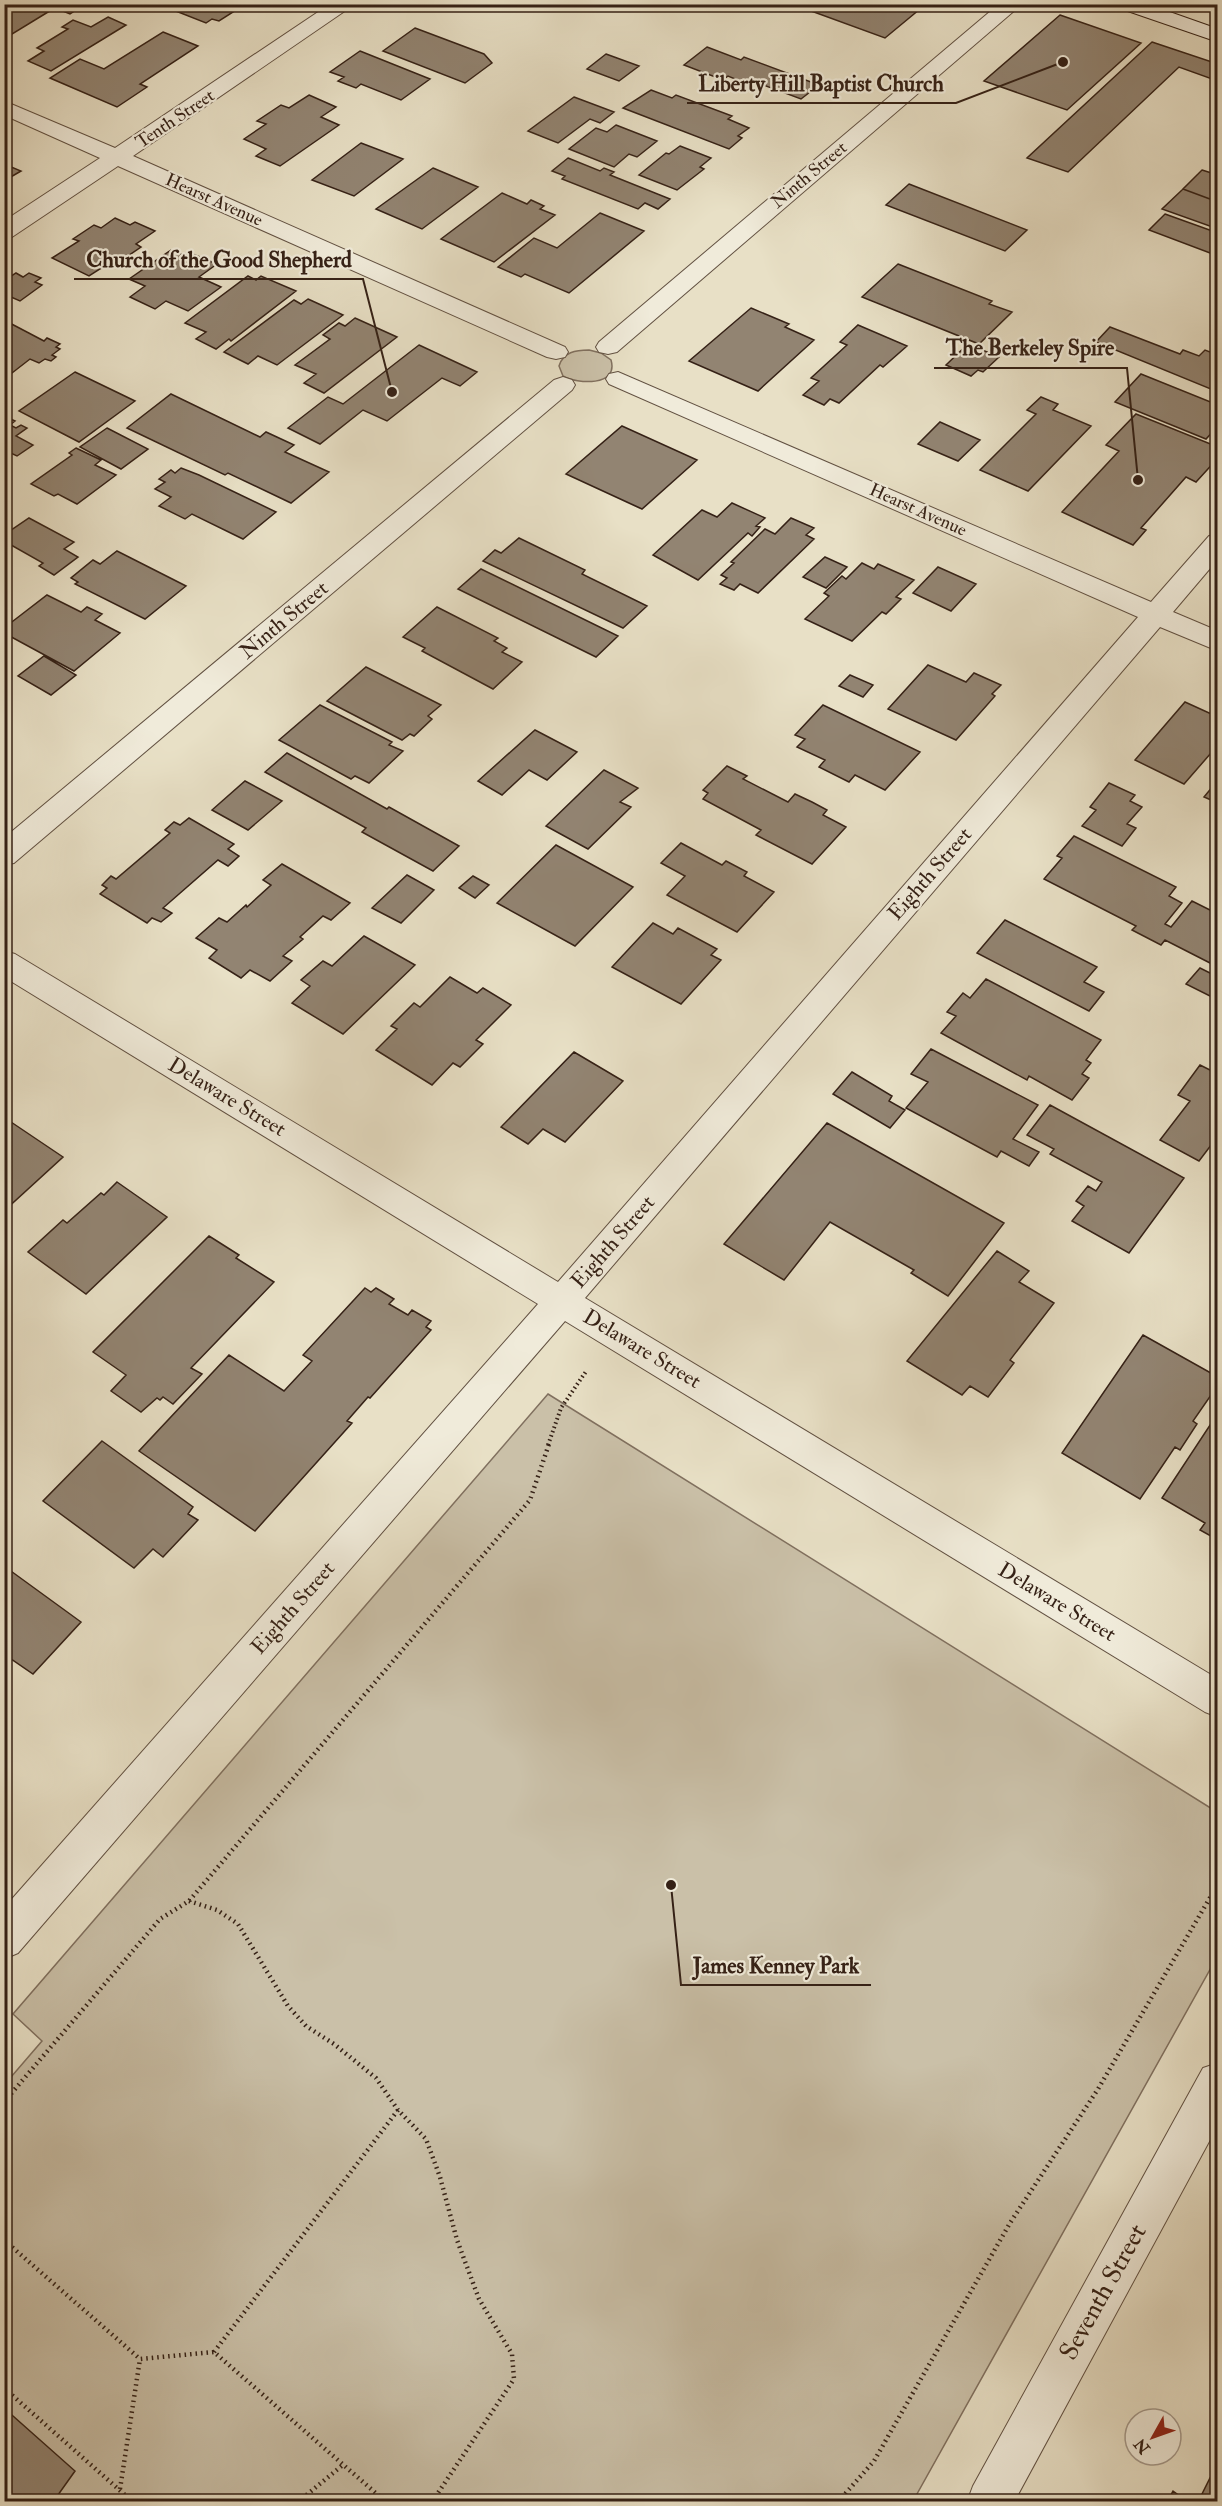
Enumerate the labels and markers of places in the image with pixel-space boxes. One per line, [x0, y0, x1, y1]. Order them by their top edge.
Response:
callout: Liberty Hill Baptist Church [687, 63, 956, 103]
callout: Church of the Good Shepherd [74, 239, 363, 279]
callout: The Berkeley Spire [934, 328, 1127, 368]
callout: James Kenney Park [681, 1945, 871, 1985]

